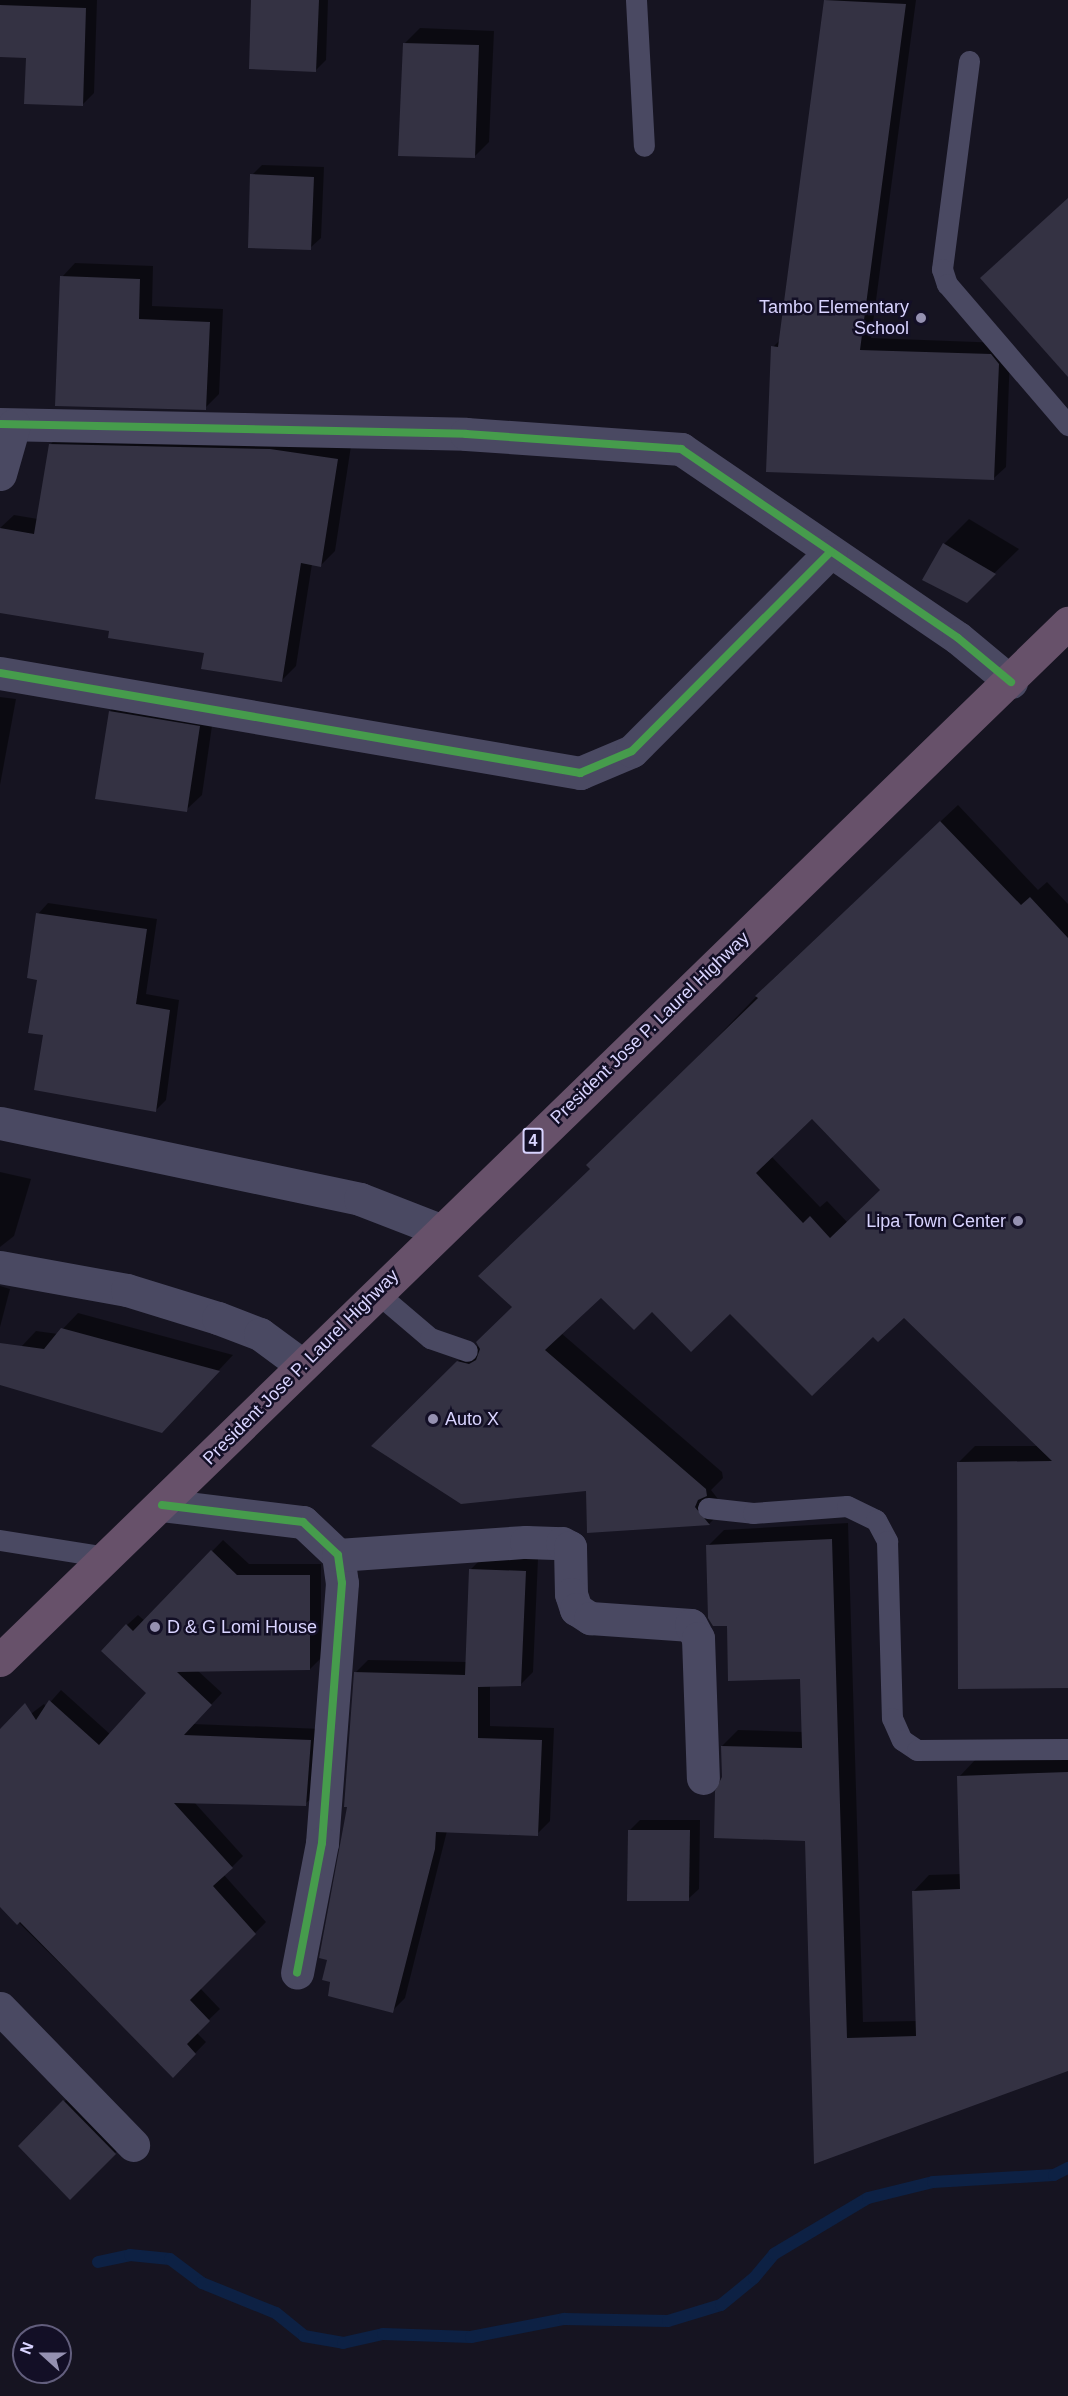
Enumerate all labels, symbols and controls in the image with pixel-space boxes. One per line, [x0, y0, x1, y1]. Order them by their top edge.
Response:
place label: Tambo Elementary School [759, 297, 909, 340]
marker: Tambo Elementary School [914, 311, 928, 325]
street label: President Jose P. Laurel Highway [546, 927, 754, 1129]
road number: 4 [522, 1128, 544, 1154]
place label: Lipa Town Center [866, 1210, 1006, 1232]
marker: Lipa Town Center [1011, 1214, 1025, 1228]
street label: President Jose P. Laurel Highway [199, 1265, 403, 1469]
place label: Auto X [445, 1408, 499, 1430]
marker: Auto X [426, 1412, 440, 1426]
place label: D & G Lomi House [167, 1616, 317, 1638]
marker: D & G Lomi House [148, 1620, 162, 1634]
north arrow [12, 2324, 72, 2384]
text: N [17, 2340, 37, 2357]

